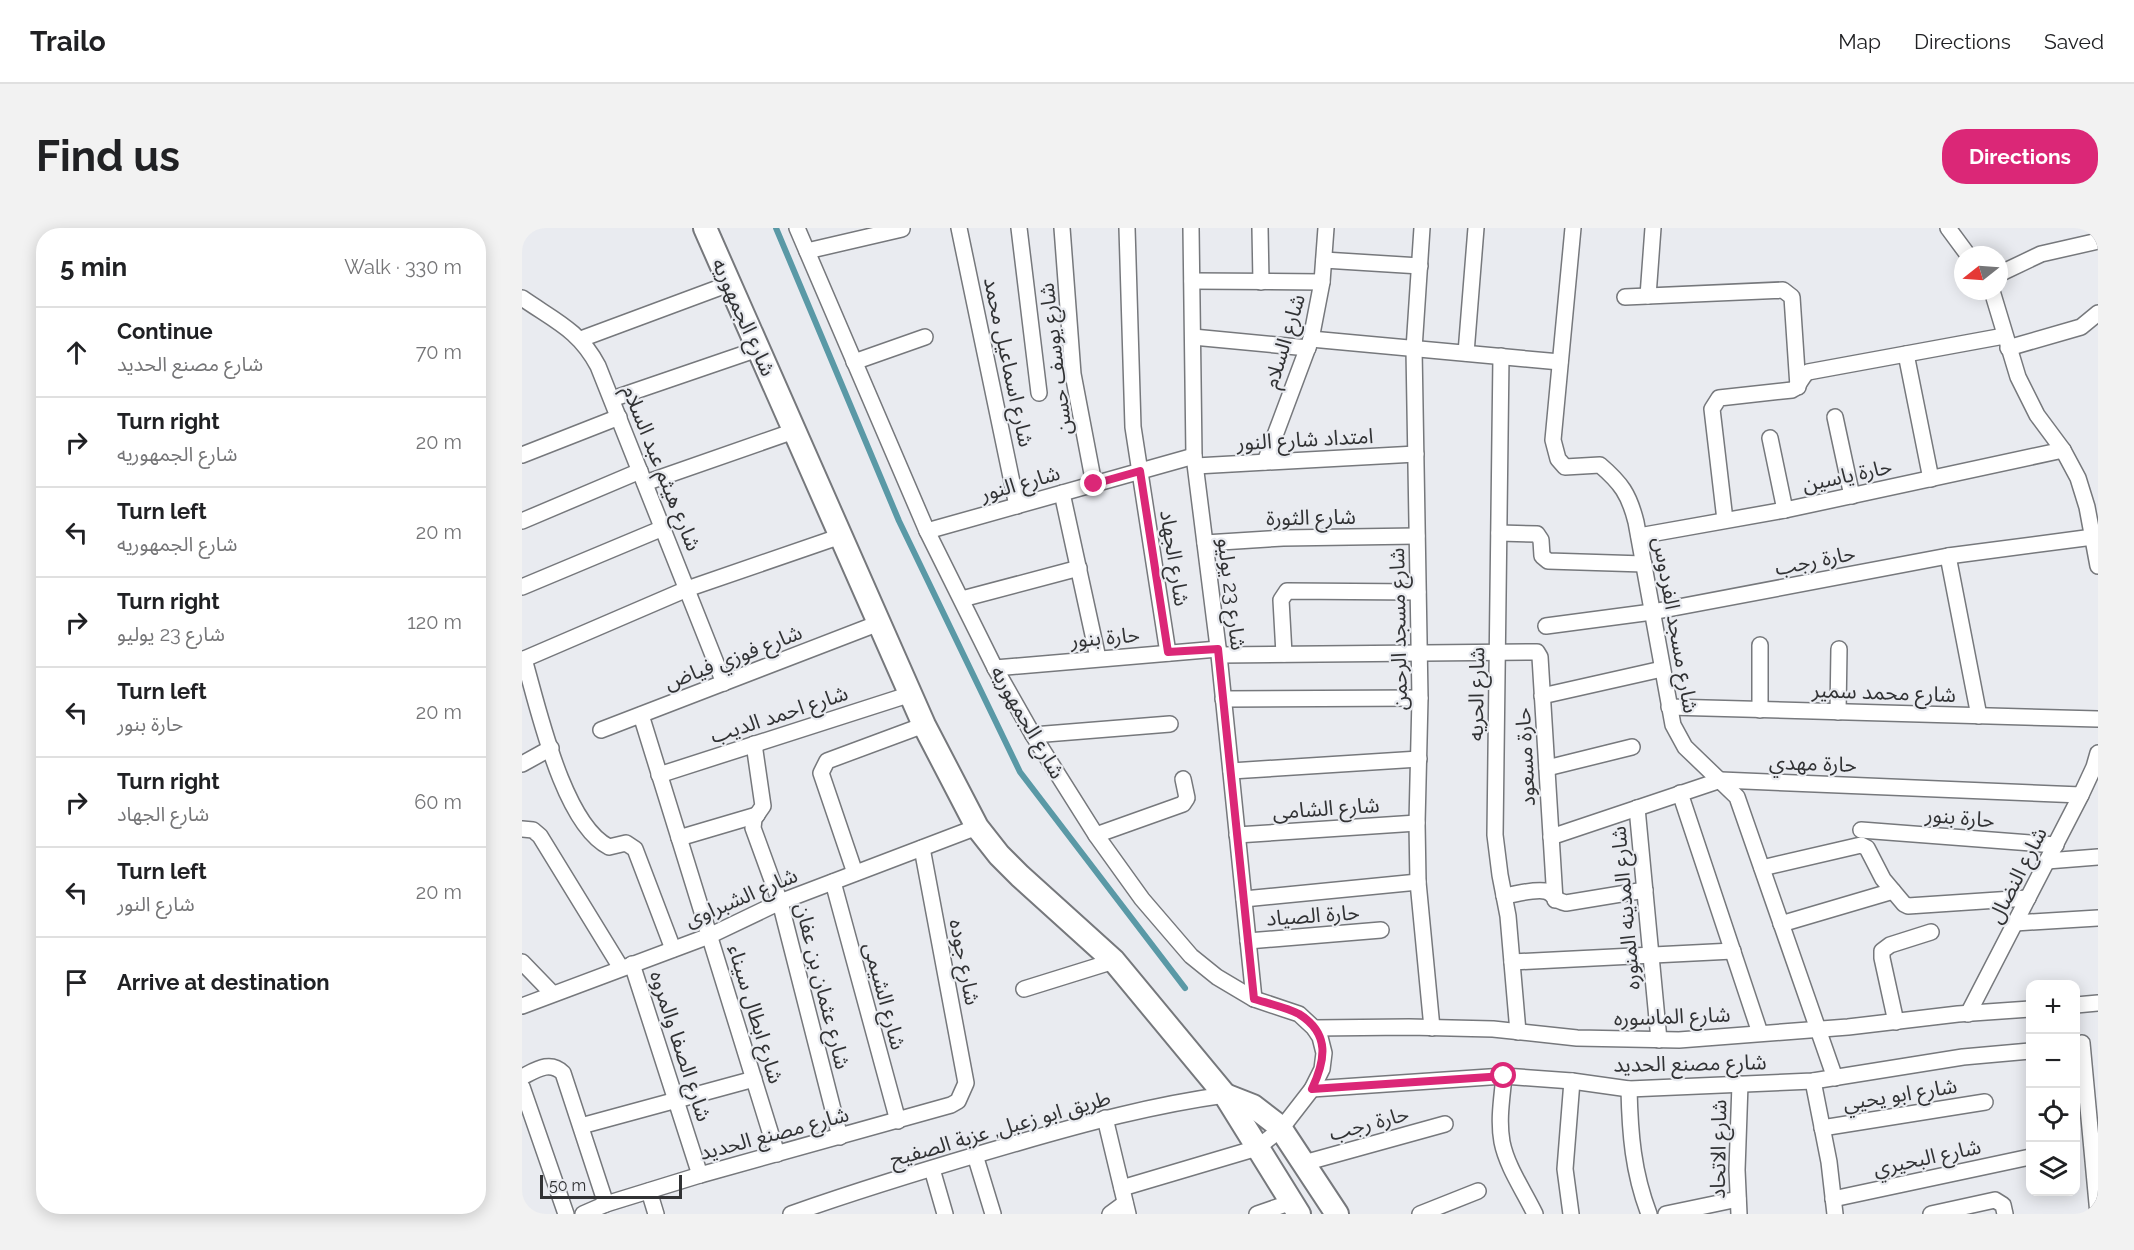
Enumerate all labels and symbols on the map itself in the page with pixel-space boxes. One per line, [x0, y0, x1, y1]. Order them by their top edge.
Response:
north arrow [1954, 246, 2008, 300]
street label: شارع الجمهوريه [704, 254, 781, 381]
street label: شارع اسماعيل محمد [976, 275, 1039, 450]
street label: شارع يوسف حسن [1033, 281, 1080, 436]
street label: شارع السلام [1258, 291, 1314, 392]
street label: شارع هيثم عبد السلام [614, 381, 707, 556]
street label: امتداد شارع النور [1235, 423, 1374, 458]
street label: حارة ياسين [1800, 453, 1894, 497]
street label: شارع النور [976, 460, 1063, 509]
route end [1080, 470, 1106, 496]
street label: شارع الثورة [1266, 504, 1356, 533]
street label: شارع الجهاد [1152, 508, 1195, 608]
street label: شارع مسجد الفردوس [1645, 535, 1704, 716]
street label: شارع 23 يوليو [1210, 536, 1251, 652]
street label: حارة رجب [1773, 540, 1857, 580]
street label: شارع مسجد الرحمن [1384, 547, 1415, 711]
street label: شارع فوزي فياض [661, 619, 807, 698]
street label: حارة بنور [1068, 622, 1141, 653]
street label: شارع الحريه [1463, 647, 1492, 741]
street label: شارع الجمهوريه [983, 661, 1070, 784]
street label: شارع محمد سمير [1810, 677, 1956, 710]
street label: شارع احمد الديب [707, 680, 852, 751]
street label: حارة مسعود [1510, 707, 1540, 807]
street label: حارة مهدي [1768, 749, 1857, 781]
street label: شارع الشامى [1272, 792, 1381, 827]
street label: حارة بنور [1923, 801, 1996, 832]
street label: شارع النضال [1982, 823, 2055, 929]
street label: شارع المدينه المنوره [1605, 825, 1648, 991]
street label: شارع الشبراوى [681, 862, 802, 935]
street label: حارة الصياد [1265, 899, 1361, 931]
street label: شارع عثمان بن عفان [787, 900, 856, 1072]
street label: شارع جوده [941, 917, 986, 1008]
street label: شارع الشيمى [856, 940, 911, 1053]
street label: شارع ابطال سيناء [720, 941, 789, 1087]
street label: شارع الصفا والمروه [642, 968, 717, 1125]
street label: شارع الماسوره [1613, 1001, 1731, 1034]
street label: شارع مصنع الحديد [1613, 1049, 1767, 1080]
route start [1490, 1062, 1516, 1088]
street label: شارع ابو يحيي [1841, 1073, 1959, 1119]
street label: طريق ابو زعبل, عزبة الصفيح [887, 1084, 1114, 1174]
street label: شارع الاتحاد [1705, 1099, 1734, 1199]
street label: حارة رجب [1326, 1100, 1412, 1146]
street label: شارع مصنع الحديد [697, 1101, 852, 1168]
street label: شارع البحيري [1871, 1133, 1984, 1184]
scale bar [540, 1172, 682, 1200]

